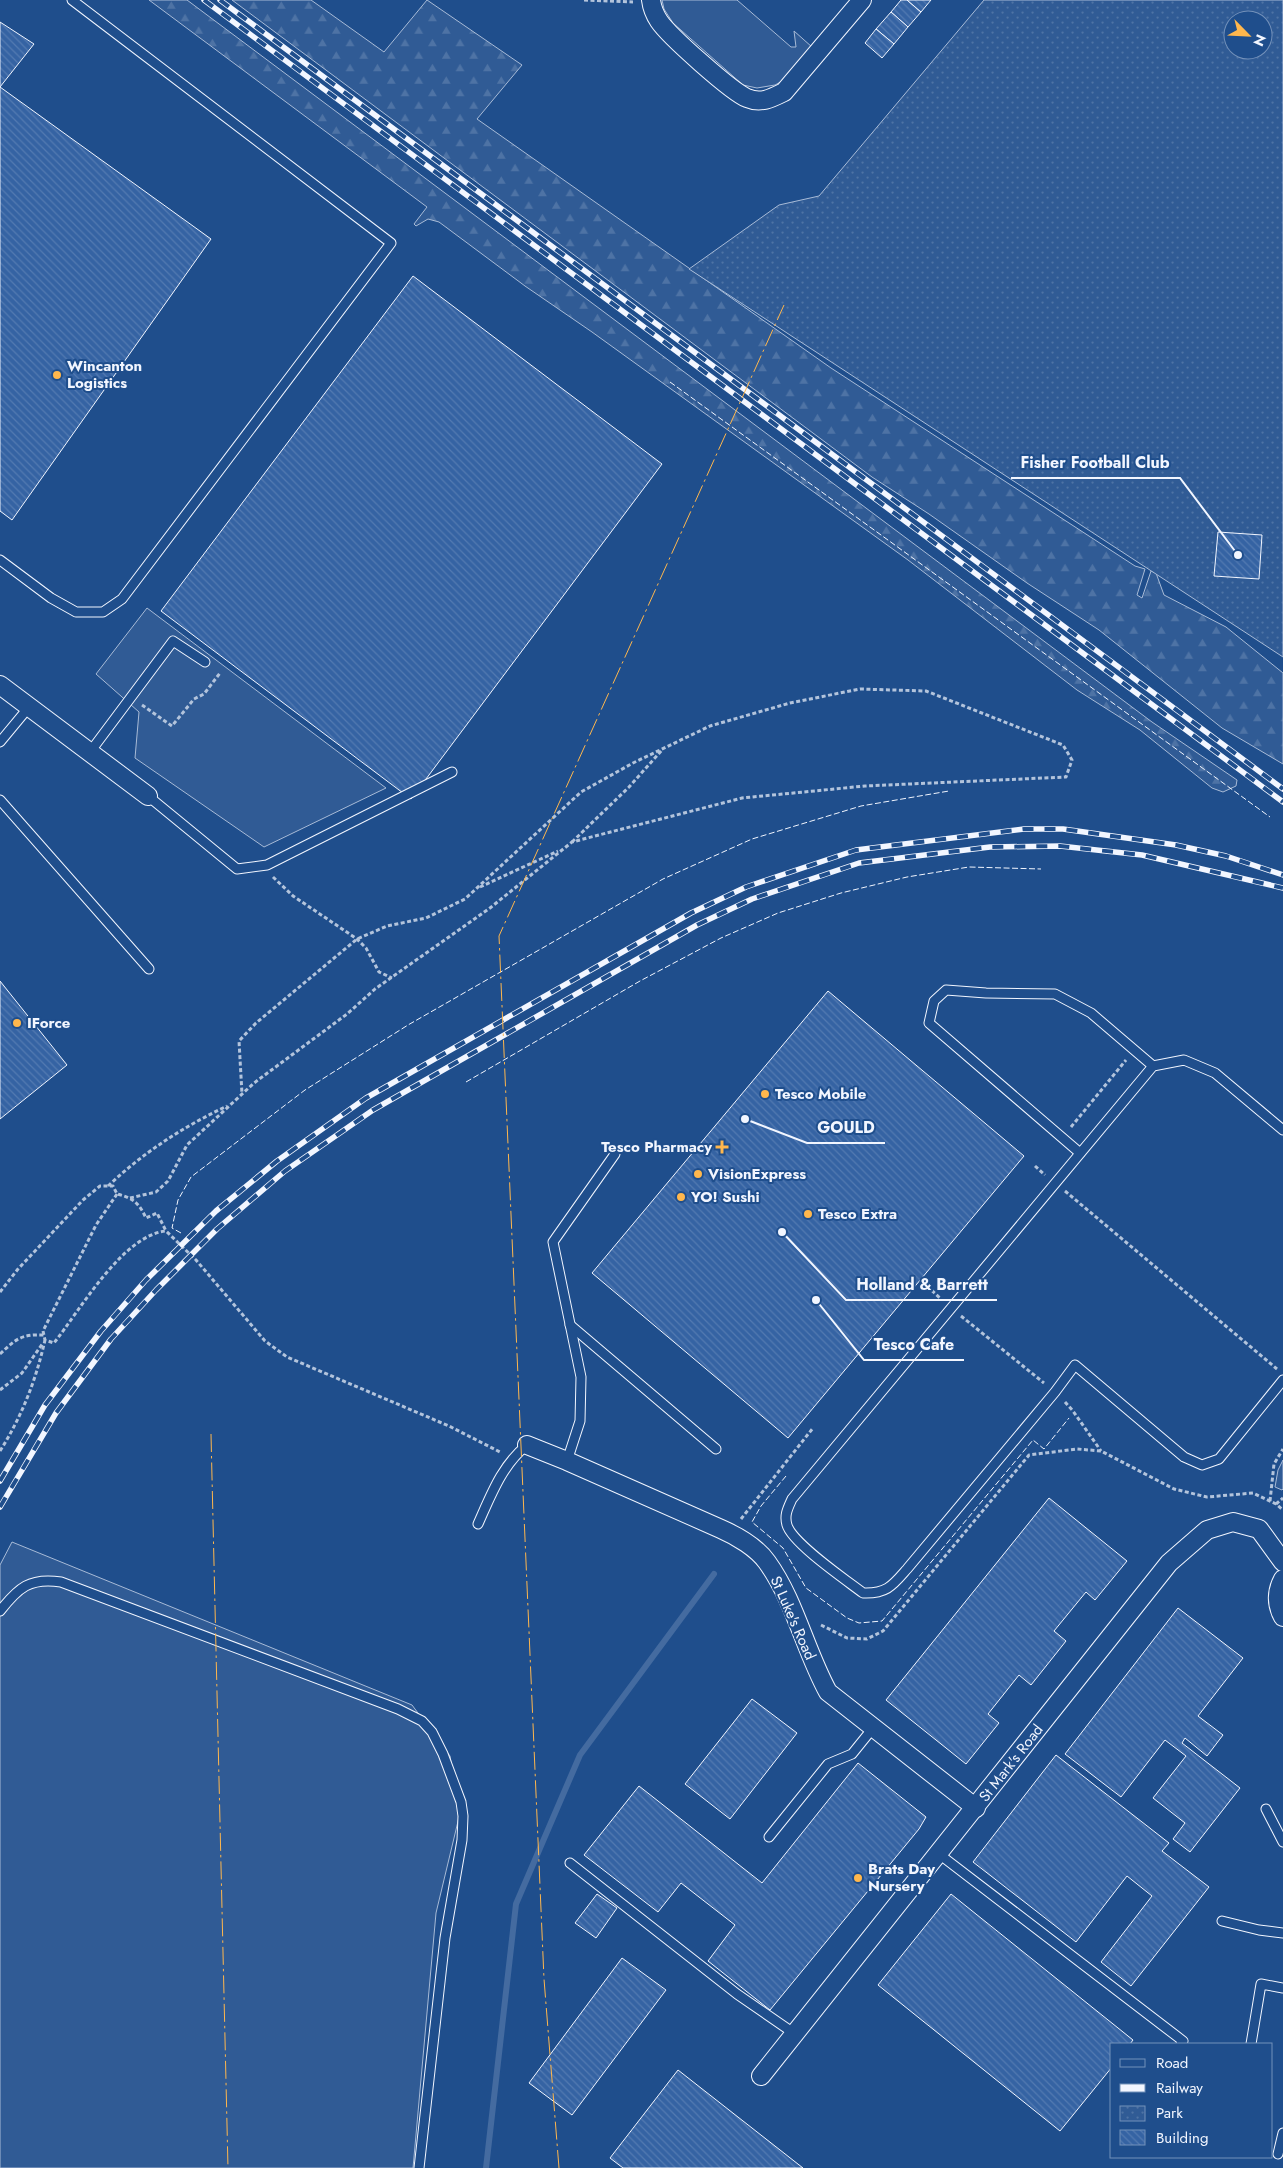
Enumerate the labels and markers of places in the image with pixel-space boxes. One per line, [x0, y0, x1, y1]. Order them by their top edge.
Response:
place label: Wincanton Logistics [67, 355, 142, 394]
marker: Wincanton Logistics [51, 369, 63, 381]
callout: Fisher Football Club [1011, 447, 1180, 478]
place label: IForce [27, 1012, 71, 1034]
marker: IForce [11, 1017, 23, 1029]
place label: Tesco Mobile [775, 1083, 867, 1105]
marker: Tesco Mobile [759, 1088, 771, 1100]
callout: GOULD [807, 1112, 885, 1143]
place label: Tesco Pharmacy [601, 1136, 712, 1158]
marker: Tesco Pharmacy [716, 1141, 728, 1153]
place label: VisionExpress [707, 1163, 806, 1185]
marker: VisionExpress [692, 1168, 704, 1180]
place label: YO! Sushi [690, 1186, 760, 1208]
marker: YO! Sushi [675, 1191, 687, 1203]
place label: Tesco Extra [818, 1203, 897, 1225]
marker: Tesco Extra [802, 1208, 814, 1220]
callout: Holland & Barrett [846, 1269, 997, 1300]
callout: Tesco Cafe [864, 1329, 964, 1360]
place label: Brats Day Nursery [868, 1858, 935, 1897]
marker: Brats Day Nursery [852, 1872, 864, 1884]

